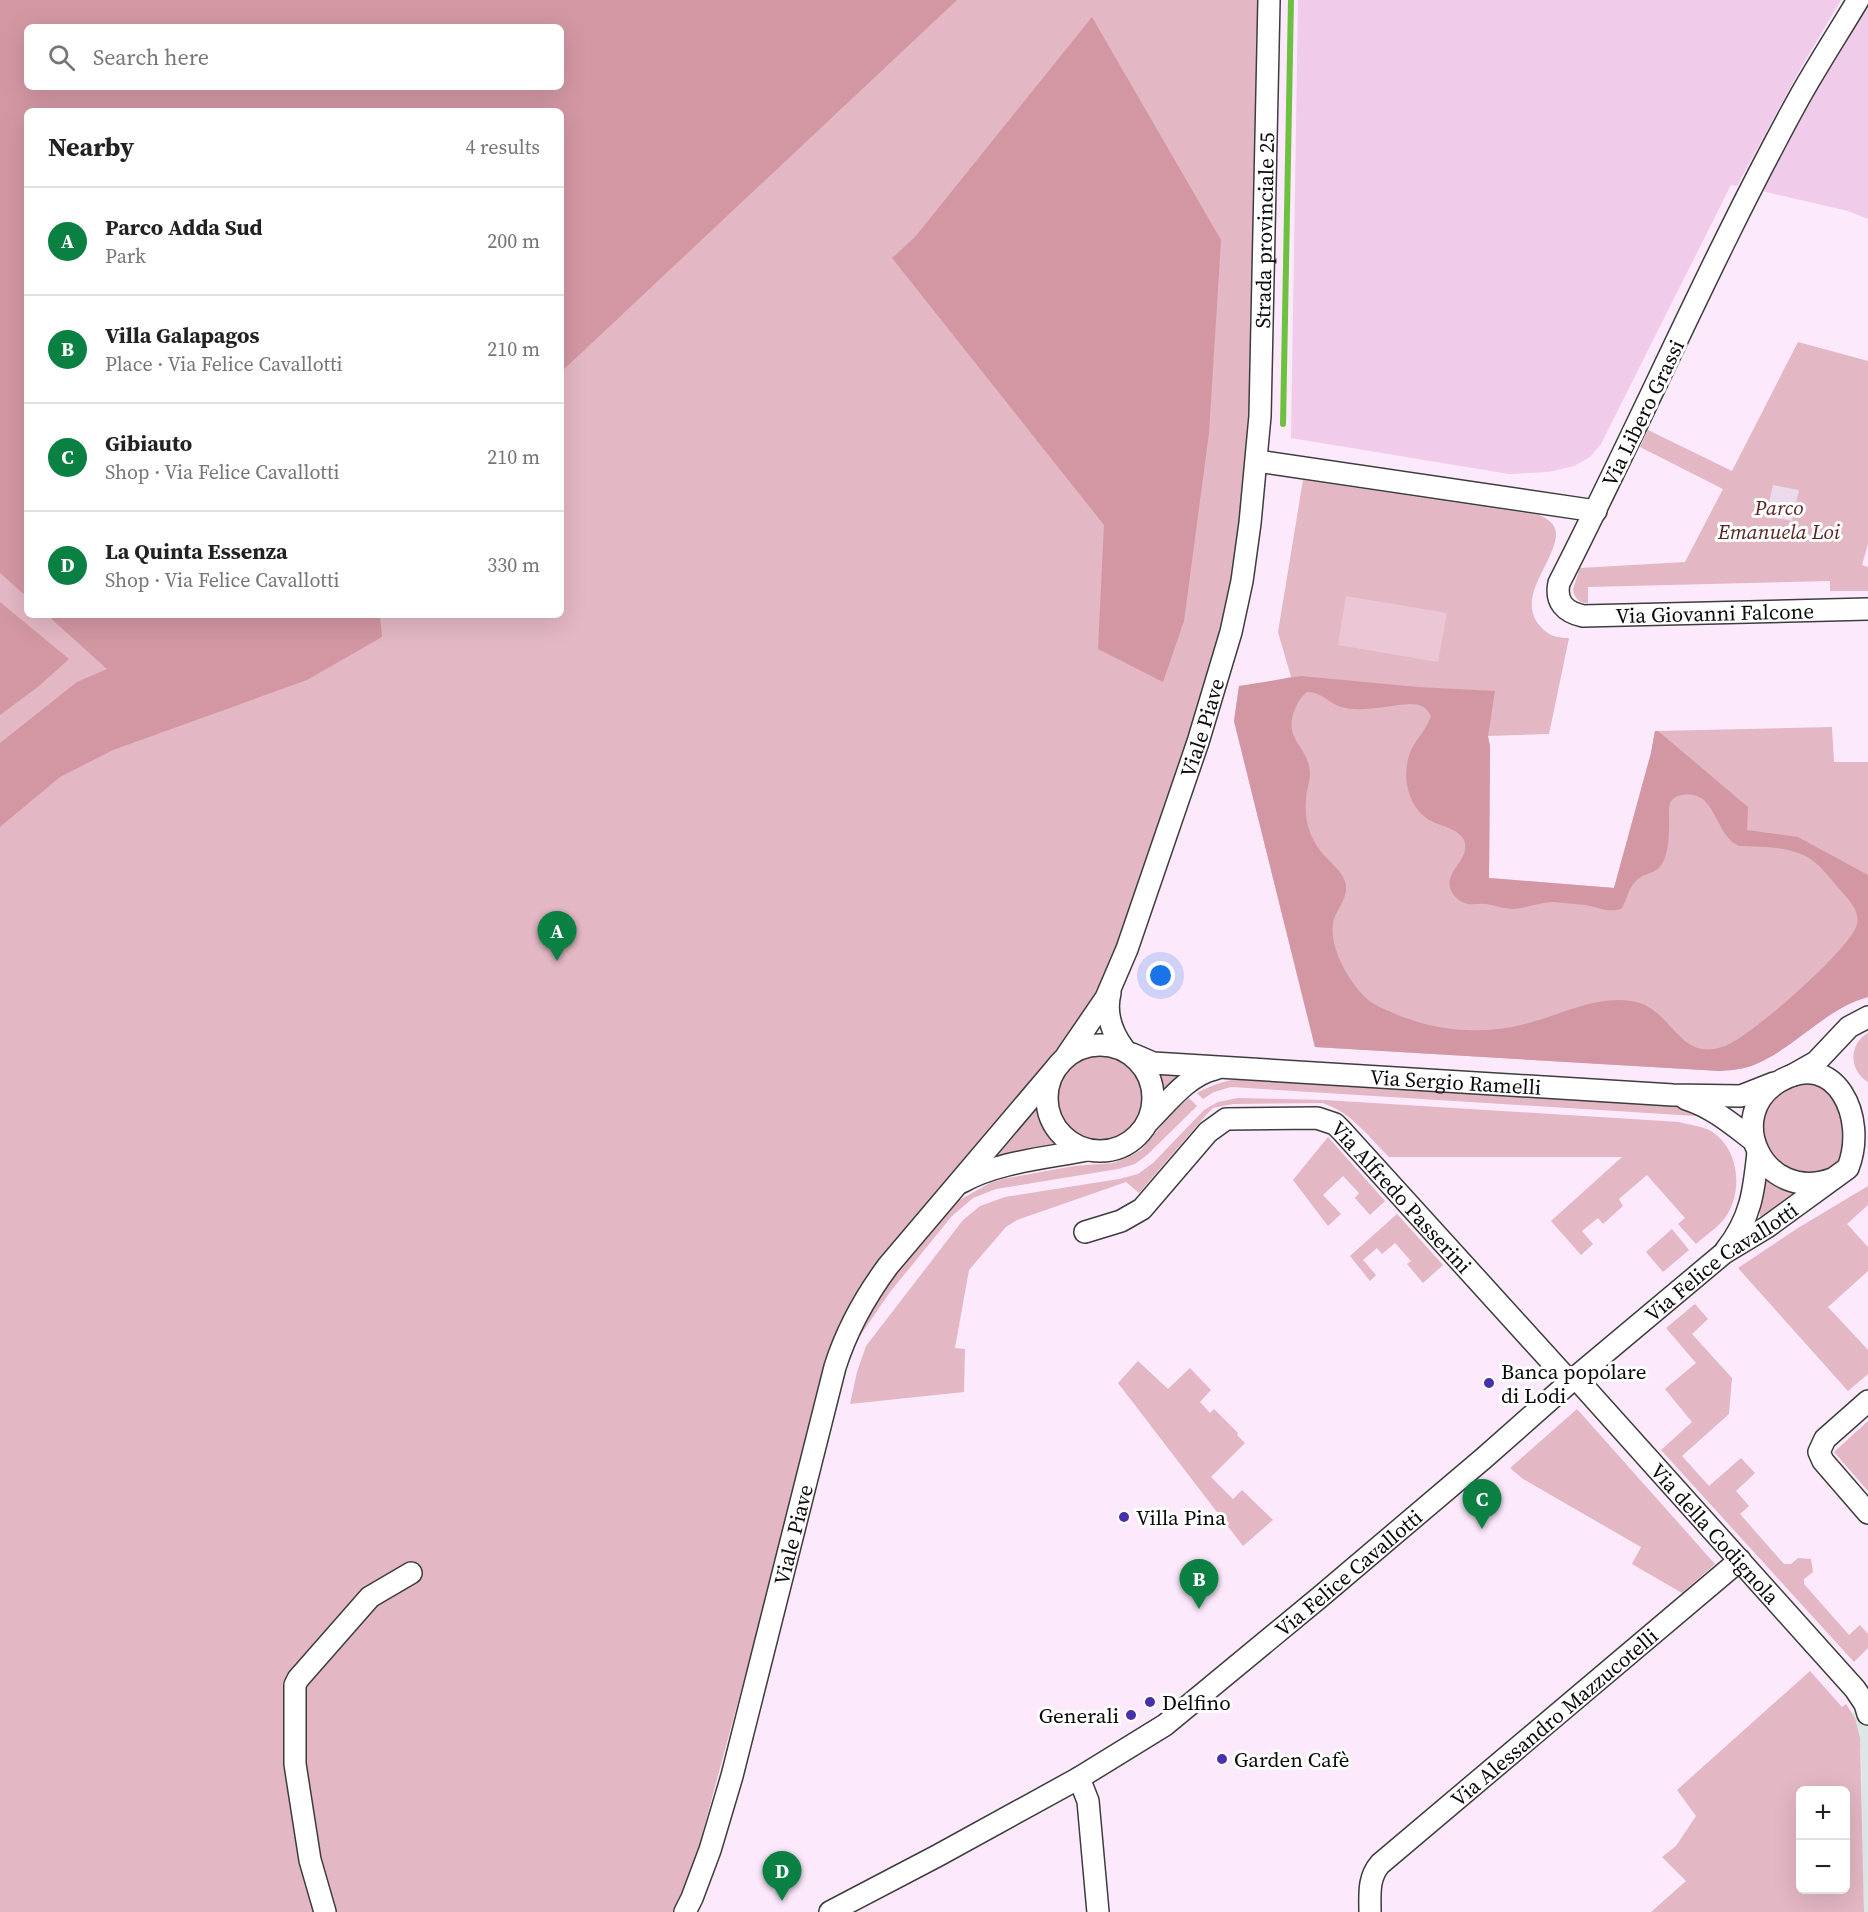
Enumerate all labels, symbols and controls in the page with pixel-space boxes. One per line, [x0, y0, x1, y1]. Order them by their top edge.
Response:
search box [24, 24, 564, 90]
icon: search [45, 41, 78, 74]
text: Search here [93, 42, 209, 72]
text: Nearby [48, 129, 134, 165]
street label: Strada provinciale 25 [1247, 132, 1281, 329]
text: 4 results [465, 133, 540, 161]
text: Parco Adda Sud [105, 212, 263, 242]
text: A [61, 227, 74, 255]
text: 200 m [487, 227, 540, 255]
text: Park [105, 242, 146, 270]
text: Villa Galapagos [105, 320, 259, 350]
text: B [61, 335, 74, 363]
text: 210 m [487, 335, 540, 363]
street label: Via Libero Grassi [1595, 335, 1691, 491]
text: Place · Via Felice Cavallotti [105, 350, 343, 378]
text: Gibiauto [105, 428, 192, 458]
text: C [61, 443, 74, 471]
text: 210 m [487, 443, 540, 471]
text: Shop · Via Felice Cavallotti [105, 458, 339, 486]
park label: Parco Emanuela Loi [1717, 493, 1841, 546]
text: La Quinta Essenza [105, 536, 288, 566]
text: D [60, 551, 75, 579]
text: 330 m [487, 551, 540, 579]
text: Shop · Via Felice Cavallotti [105, 566, 339, 594]
street label: Via Giovanni Falcone [1615, 596, 1814, 630]
street label: Viale Piave [1172, 675, 1231, 781]
pin: A [538, 912, 576, 961]
your location [1146, 961, 1175, 990]
street label: Via Sergio Ramelli [1369, 1062, 1542, 1101]
street label: Via Alfredo Passerini [1325, 1114, 1479, 1279]
street label: Via Felice Cavallotti [1638, 1195, 1803, 1328]
place label: Banca popolare di Lodi [1501, 1357, 1647, 1410]
marker: Banca popolare di Lodi [1482, 1376, 1496, 1390]
street label: Via della Codignola [1644, 1456, 1787, 1610]
pin: C [1462, 1480, 1502, 1529]
street label: Viale Piave [766, 1481, 819, 1588]
street label: Via Felice Cavallotti [1268, 1502, 1428, 1643]
place label: Villa Pina [1136, 1503, 1226, 1532]
marker: Villa Pina [1117, 1510, 1131, 1524]
pin: B [1180, 1560, 1218, 1609]
street label: Via Alessandro Mazzucotelli [1444, 1621, 1664, 1813]
place label: Delfino [1162, 1688, 1231, 1717]
marker: Delfino [1143, 1695, 1157, 1709]
place label: Generali [1039, 1701, 1119, 1730]
marker: Generali [1124, 1708, 1138, 1722]
place label: Garden Cafè [1234, 1745, 1350, 1774]
marker: Garden Cafè [1215, 1752, 1229, 1766]
map controls [1796, 1786, 1850, 1894]
button: + [1796, 1786, 1850, 1840]
button: − [1796, 1840, 1850, 1894]
pin: D [762, 1852, 802, 1901]

